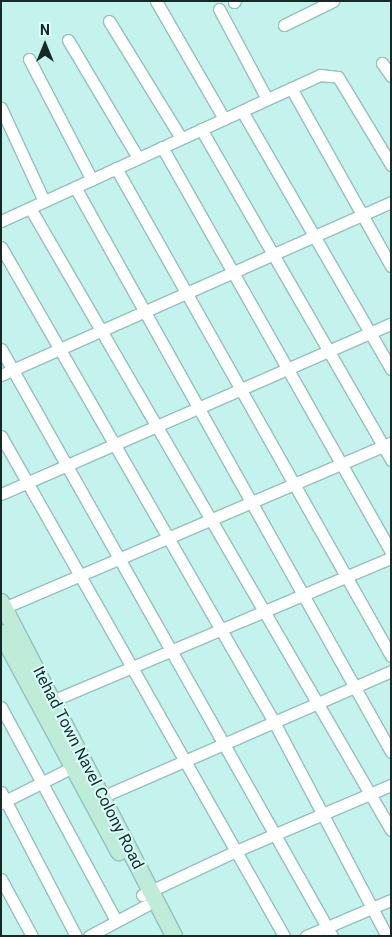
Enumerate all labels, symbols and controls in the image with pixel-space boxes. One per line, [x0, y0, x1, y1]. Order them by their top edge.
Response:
north arrow [20, 20, 70, 70]
text: N [40, 22, 50, 38]
street label: Itehad Town Navel Colony Road [28, 663, 148, 873]

